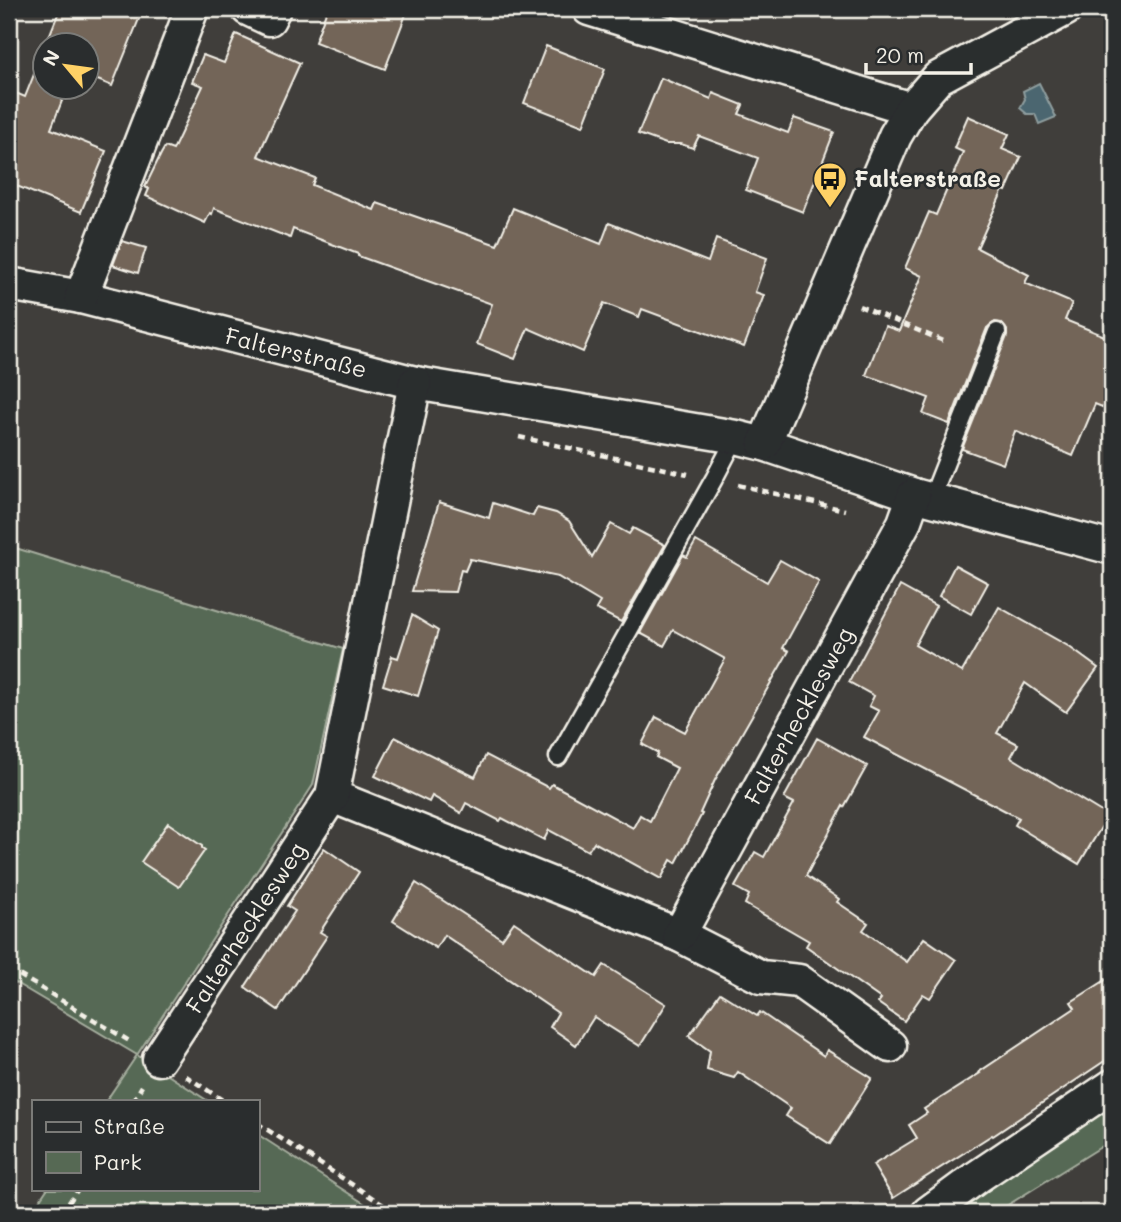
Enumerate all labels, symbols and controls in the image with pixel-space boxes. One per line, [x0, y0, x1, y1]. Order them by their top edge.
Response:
north arrow [32, 32, 102, 102]
scale bar [866, 32, 970, 76]
text: 20 m [876, 41, 924, 68]
text: N [36, 45, 65, 70]
bus stop icon: Falterstraße [811, 160, 849, 209]
place label: Falterstraße [854, 163, 1001, 193]
street label: Falterstraße [222, 320, 370, 384]
street label: Falterhecklesweg [737, 621, 859, 810]
street label: Falterhecklesweg [179, 836, 312, 1019]
legend [32, 1100, 259, 1190]
text: Straße [94, 1112, 165, 1139]
text: Park [94, 1148, 142, 1175]

